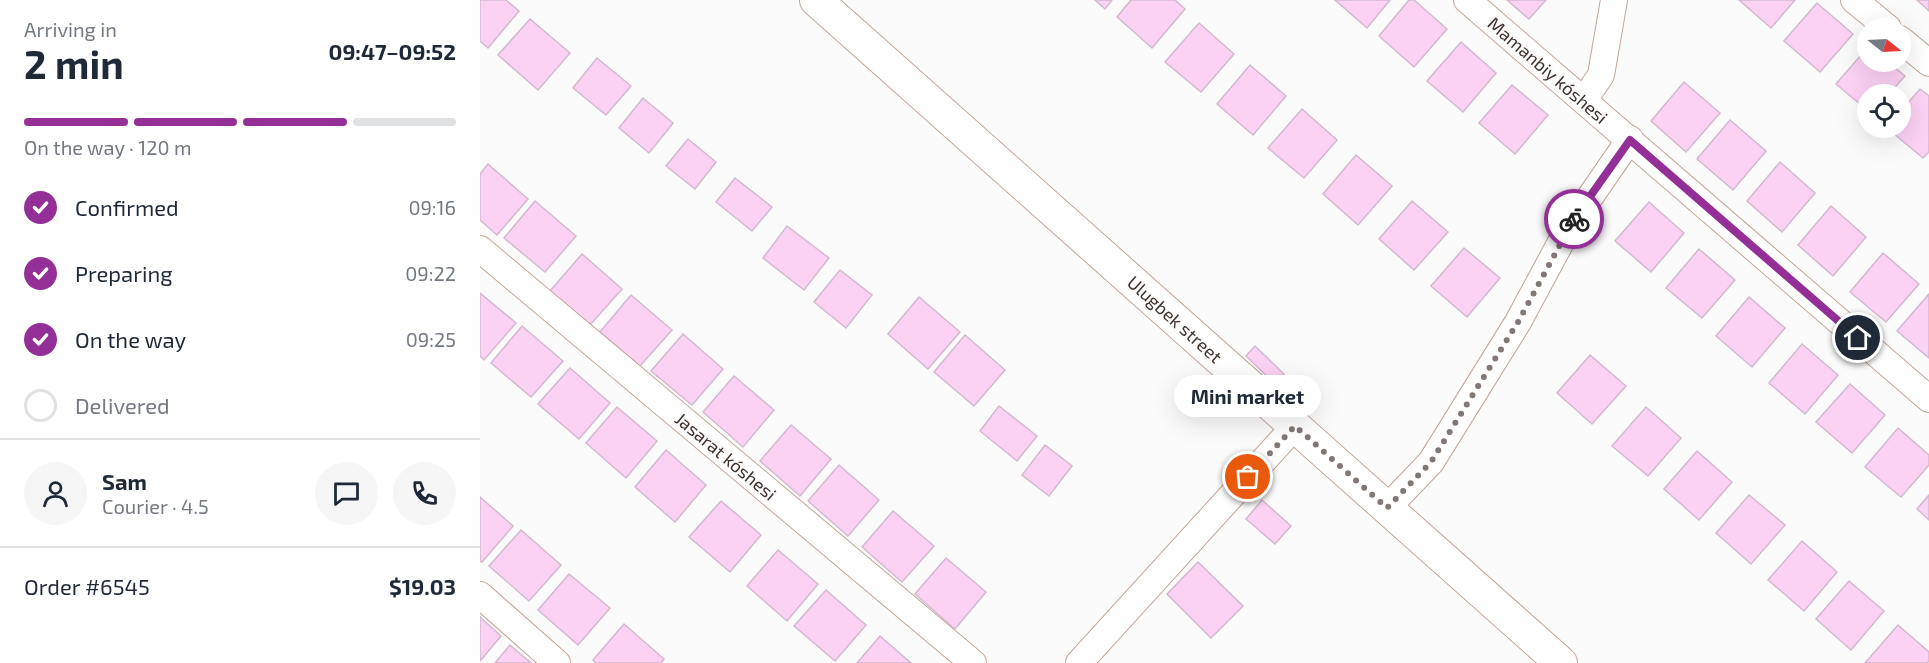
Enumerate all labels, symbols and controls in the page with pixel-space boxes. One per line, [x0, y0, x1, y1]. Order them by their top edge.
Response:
street label: Mamanbiy kóshesi [1484, 12, 1612, 128]
text: Arriving in [24, 17, 117, 41]
north arrow [1857, 18, 1911, 72]
map controls [1857, 18, 1911, 138]
text: 09:47–09:52 [329, 38, 456, 64]
text: 2 min [24, 40, 124, 87]
button: locate [1857, 84, 1911, 138]
text: On the way · 120 m [24, 135, 192, 159]
courier [1544, 189, 1604, 249]
icon: check [24, 191, 57, 224]
text: Confirmed [75, 194, 179, 220]
text: 09:16 [408, 195, 456, 219]
icon: bike [1558, 203, 1591, 236]
icon: check [24, 257, 57, 290]
text: Preparing [75, 260, 173, 286]
text: 09:22 [405, 261, 456, 285]
street label: Ulugbek street [1123, 271, 1227, 367]
pin [1832, 312, 1883, 363]
icon: home [1841, 321, 1874, 354]
icon: check [24, 323, 57, 356]
text: On the way [75, 326, 186, 352]
text: 09:25 [406, 327, 456, 351]
callout: Mini market [1174, 375, 1322, 417]
text: Mini market [1191, 384, 1304, 408]
text: Delivered [75, 392, 170, 418]
street label: Jasarat kóshesi [671, 407, 781, 505]
pin [1222, 451, 1273, 502]
icon: bag [1231, 460, 1264, 493]
button: person [24, 462, 87, 525]
button: chat [315, 462, 378, 525]
button: phone [393, 462, 456, 525]
text: Sam [102, 468, 147, 494]
text: Courier · 4.5 [102, 494, 209, 518]
text: Order #6545 [24, 573, 150, 599]
text: $19.03 [389, 573, 456, 599]

